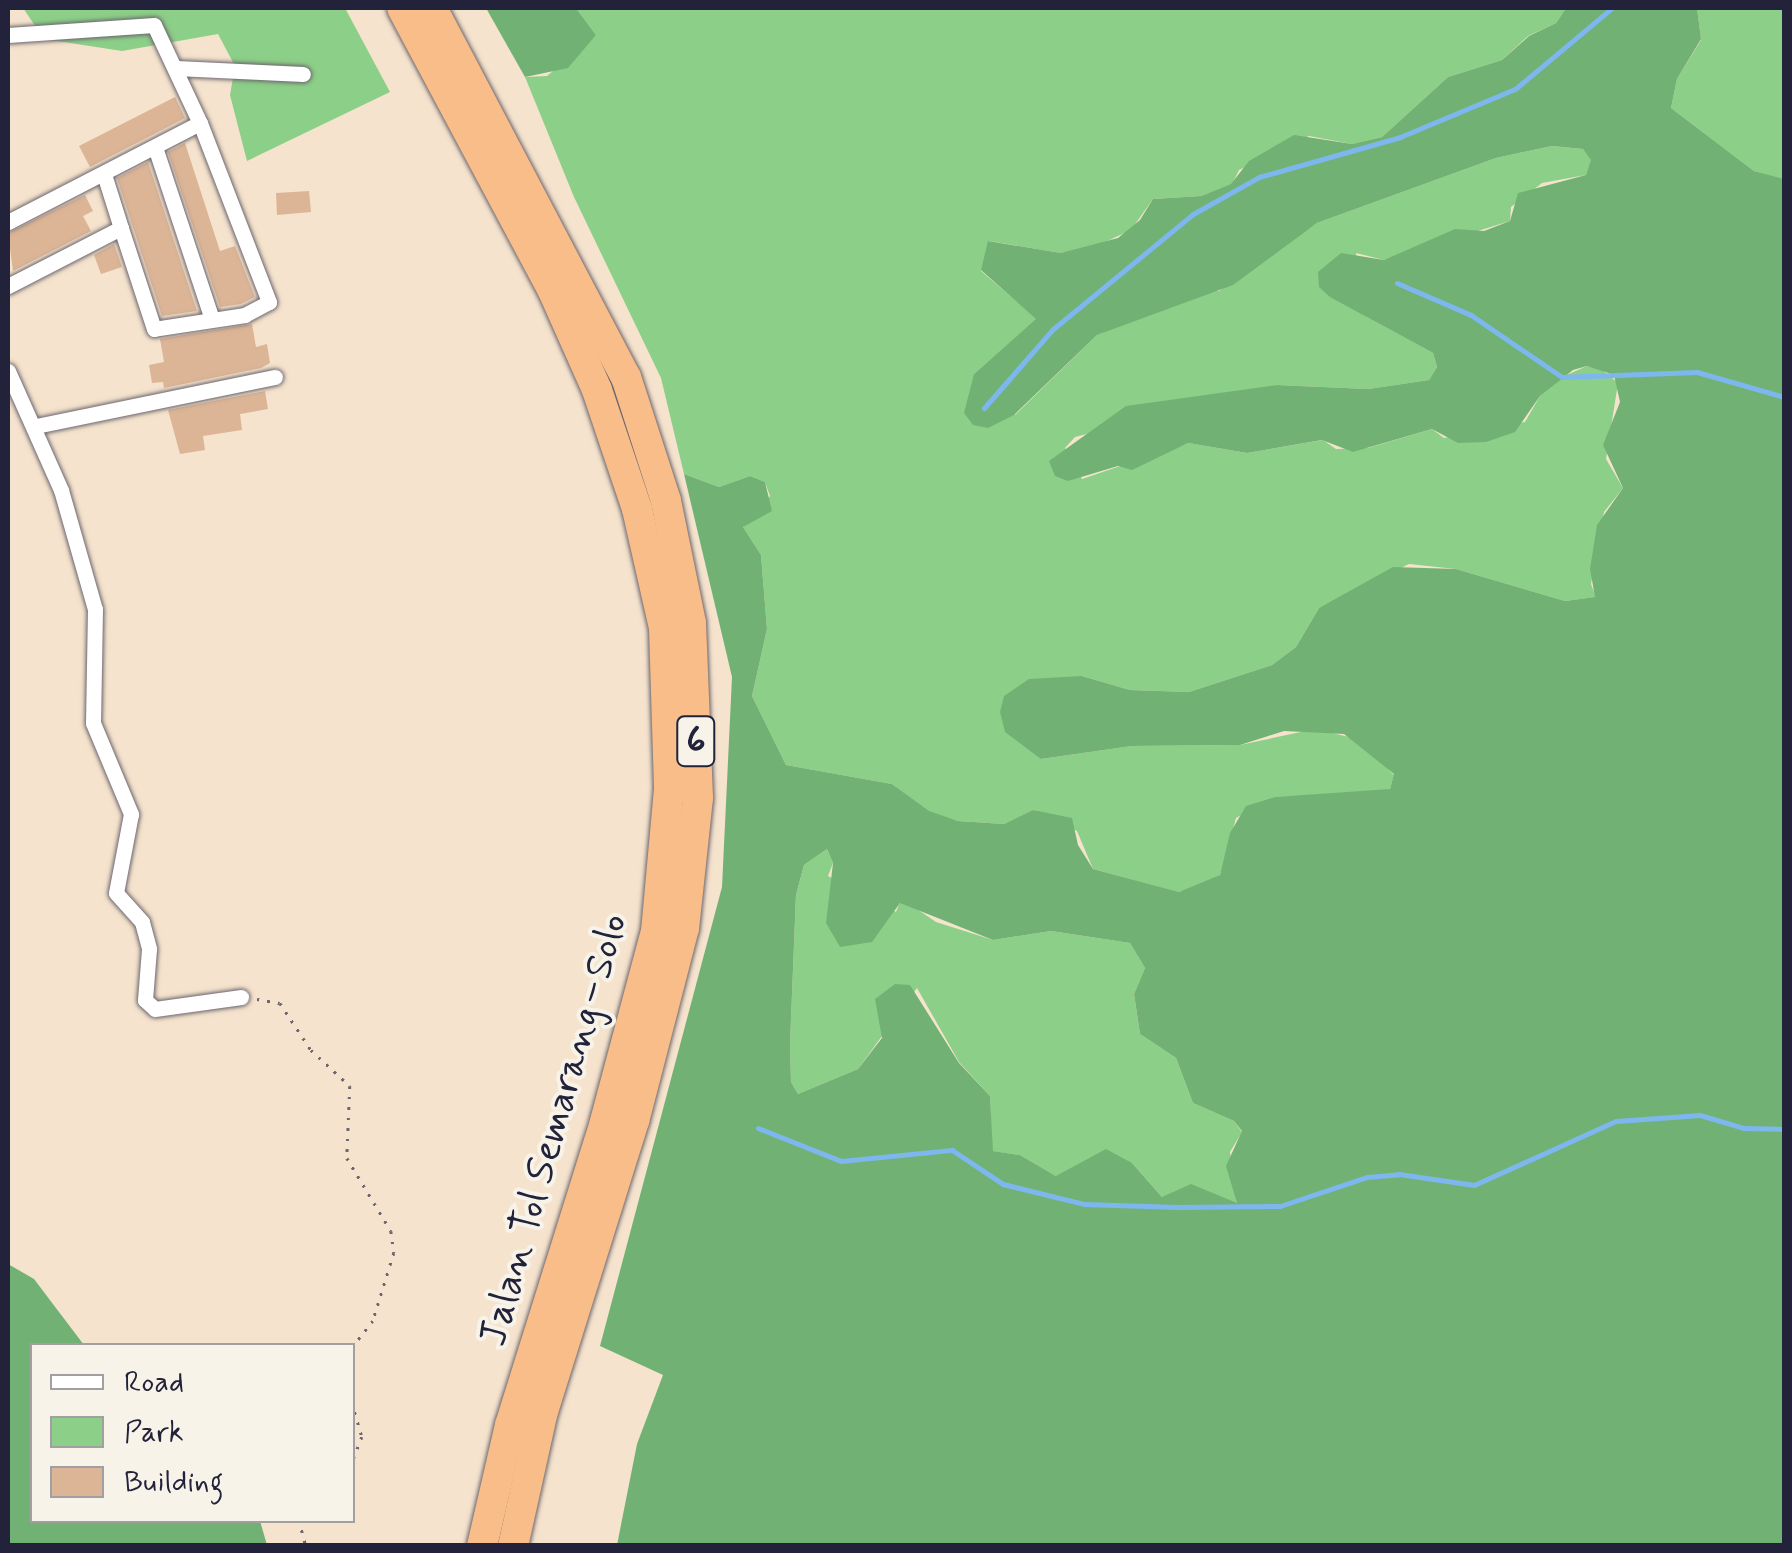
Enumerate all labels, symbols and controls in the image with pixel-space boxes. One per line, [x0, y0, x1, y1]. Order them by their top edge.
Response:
road number: 6 [676, 708, 716, 774]
street label: Jalan Tol Semarang–Solo [469, 908, 639, 1352]
legend [30, 1343, 355, 1523]
text: Road [124, 1363, 184, 1402]
text: Park [124, 1413, 184, 1452]
text: Building [124, 1463, 223, 1502]

